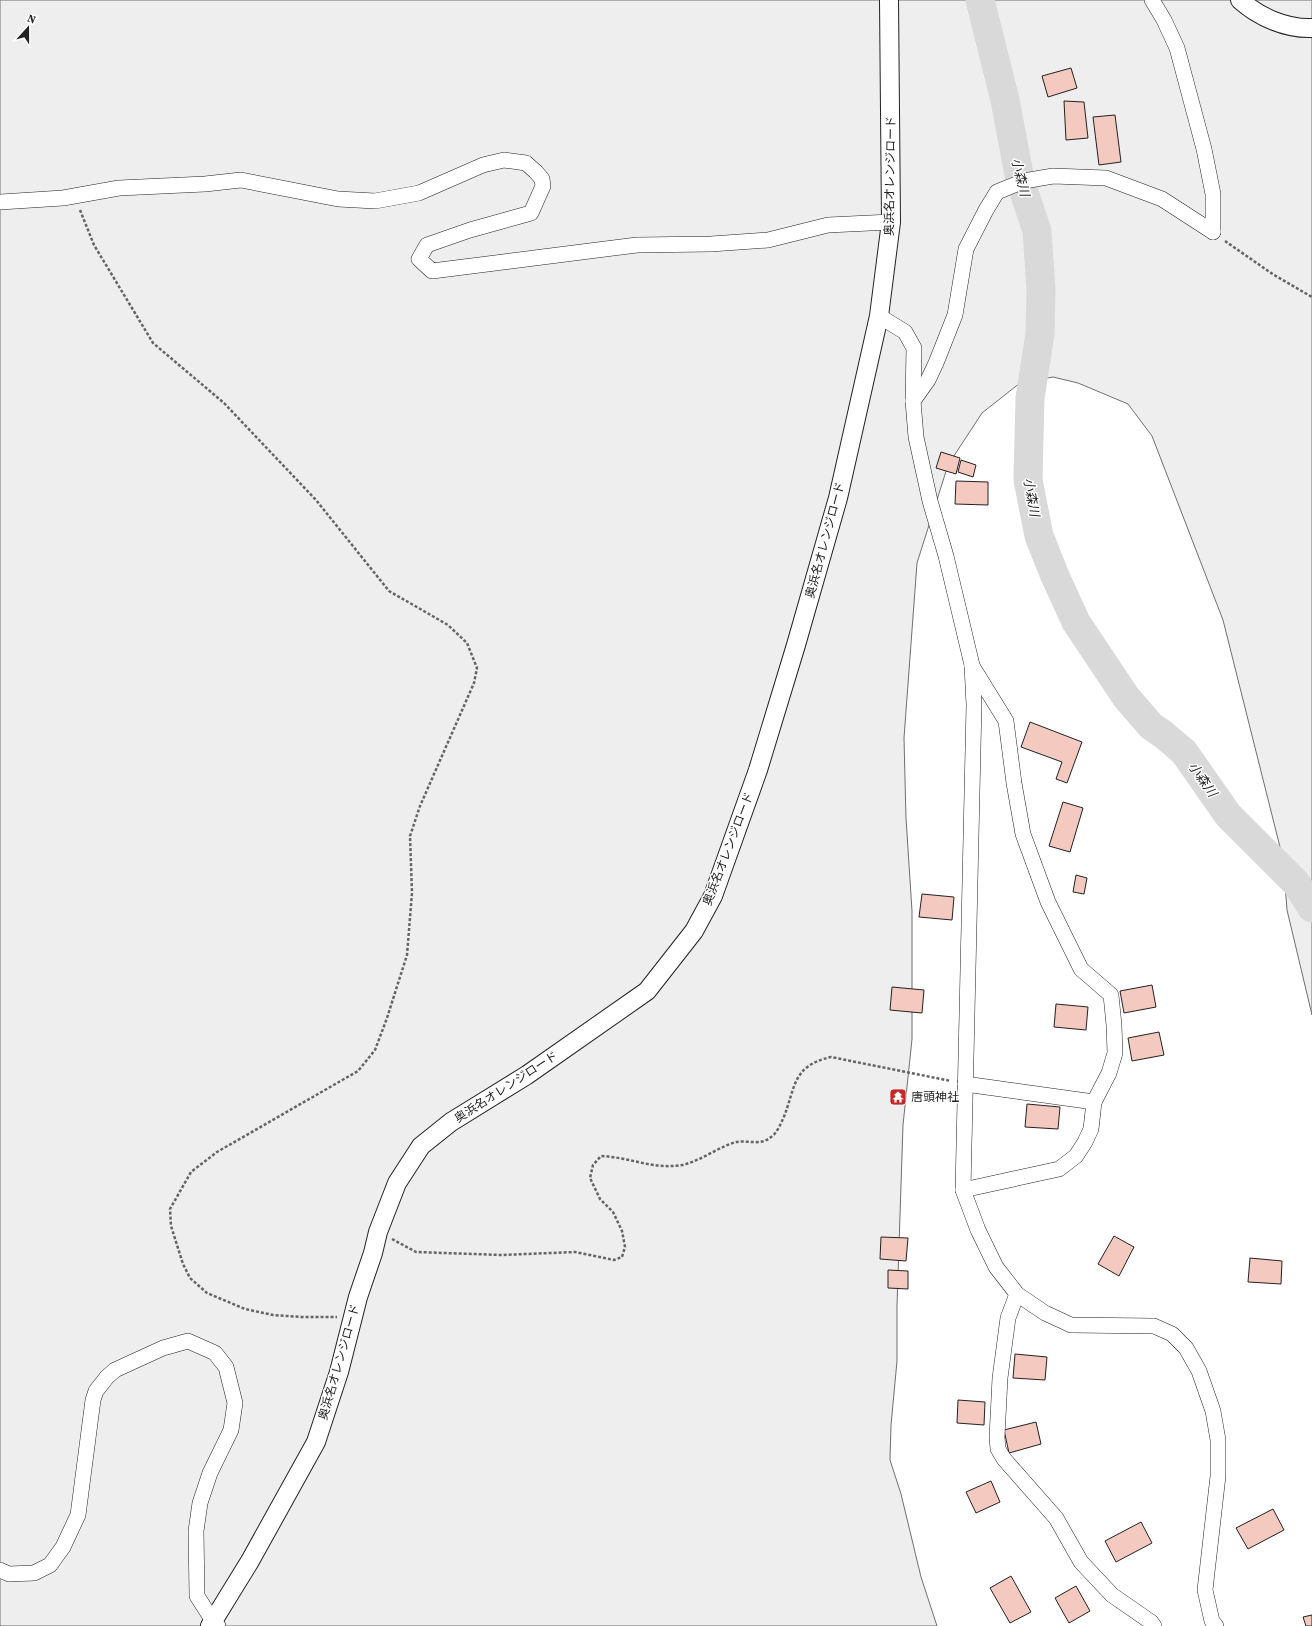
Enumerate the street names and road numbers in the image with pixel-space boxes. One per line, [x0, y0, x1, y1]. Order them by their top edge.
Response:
street label: 奥浜名オレンジロード [881, 116, 899, 236]
street label: 奥浜名オレンジロード [802, 480, 848, 600]
street label: 奥浜名オレンジロード [699, 790, 757, 908]
street label: 奥浜名オレンジロード [451, 1048, 561, 1126]
street label: 奥浜名オレンジロード [315, 1302, 363, 1422]

